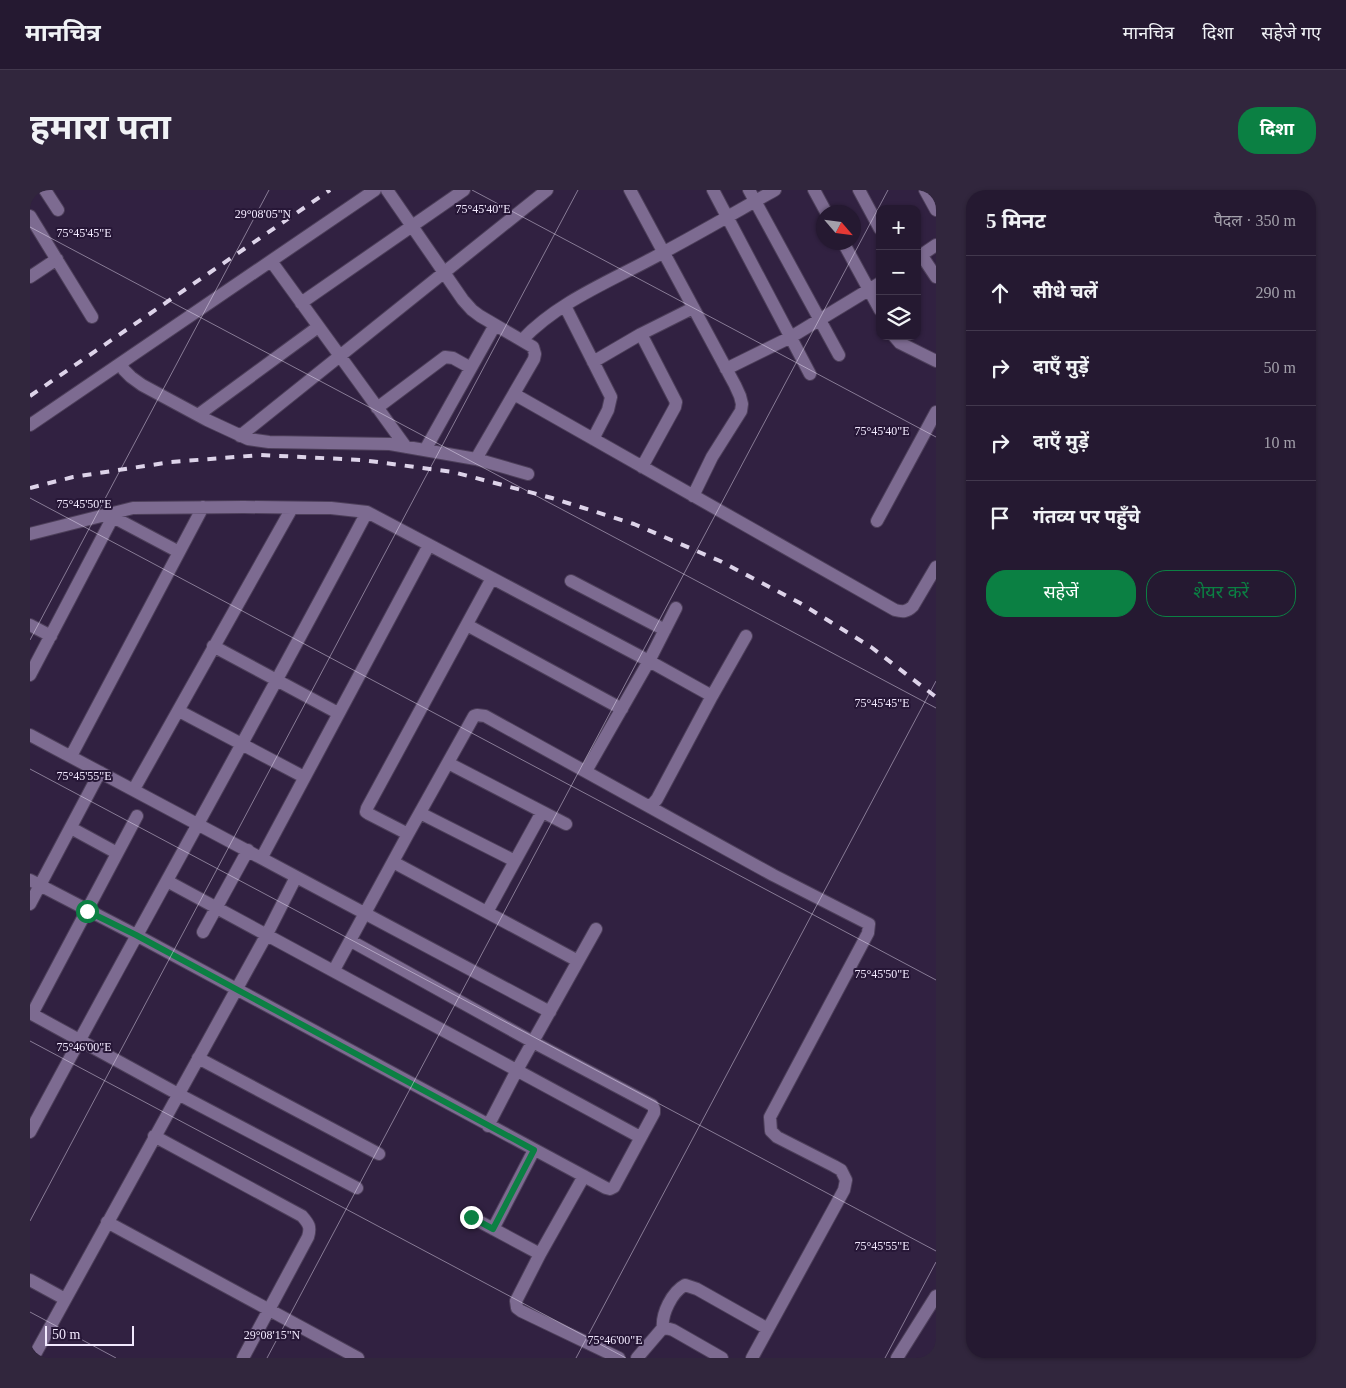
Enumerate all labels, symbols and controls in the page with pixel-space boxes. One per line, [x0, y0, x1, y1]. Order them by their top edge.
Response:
text: मानचित्र [25, 20, 101, 46]
text: मानचित्र [1123, 23, 1174, 43]
text: दिशा [1202, 23, 1233, 43]
text: सहेजे गए [1261, 23, 1321, 43]
button: दिशा [1238, 107, 1316, 154]
text: हमारा पता [30, 108, 171, 147]
text: 75°45'40"E [455, 202, 511, 216]
north arrow [816, 205, 861, 250]
map controls [876, 205, 921, 340]
button: + [876, 205, 921, 250]
text: 29°08'05"N [235, 207, 292, 221]
text: 5 मिनट [986, 209, 1046, 233]
text: पैदल · 350 m [1214, 212, 1296, 229]
text: 75°45'45"E [56, 226, 112, 240]
button: − [876, 250, 921, 295]
icon: ahead [986, 279, 1014, 307]
text: सीधे चलें [1033, 281, 1098, 302]
text: 290 m [1256, 284, 1296, 301]
button: layers [876, 295, 921, 340]
icon: right [986, 354, 1014, 382]
text: दाएँ मुड़ें [1033, 356, 1089, 377]
text: 50 m [1264, 359, 1296, 376]
text: 75°45'40"E [854, 424, 910, 438]
icon: right [986, 429, 1014, 457]
text: दाएँ मुड़ें [1033, 431, 1089, 452]
text: 10 m [1264, 434, 1296, 451]
text: 75°45'50"E [56, 497, 112, 511]
icon: arrive [986, 504, 1014, 532]
text: गंतव्य पर पहुँचे [1033, 506, 1140, 527]
button: सहेजें [986, 570, 1136, 617]
button: शेयर करें [1146, 570, 1296, 617]
text: 75°45'45"E [854, 696, 910, 710]
text: 75°45'55"E [56, 769, 112, 783]
route start [76, 900, 99, 923]
text: 75°45'50"E [854, 967, 910, 981]
text: 75°46'00"E [56, 1040, 112, 1054]
route end [460, 1206, 483, 1229]
text: 75°45'55"E [854, 1239, 910, 1253]
scale bar [45, 1323, 134, 1346]
text: 50 m [52, 1327, 80, 1342]
text: 29°08'15"N [244, 1328, 301, 1342]
text: 75°46'00"E [587, 1333, 643, 1347]

